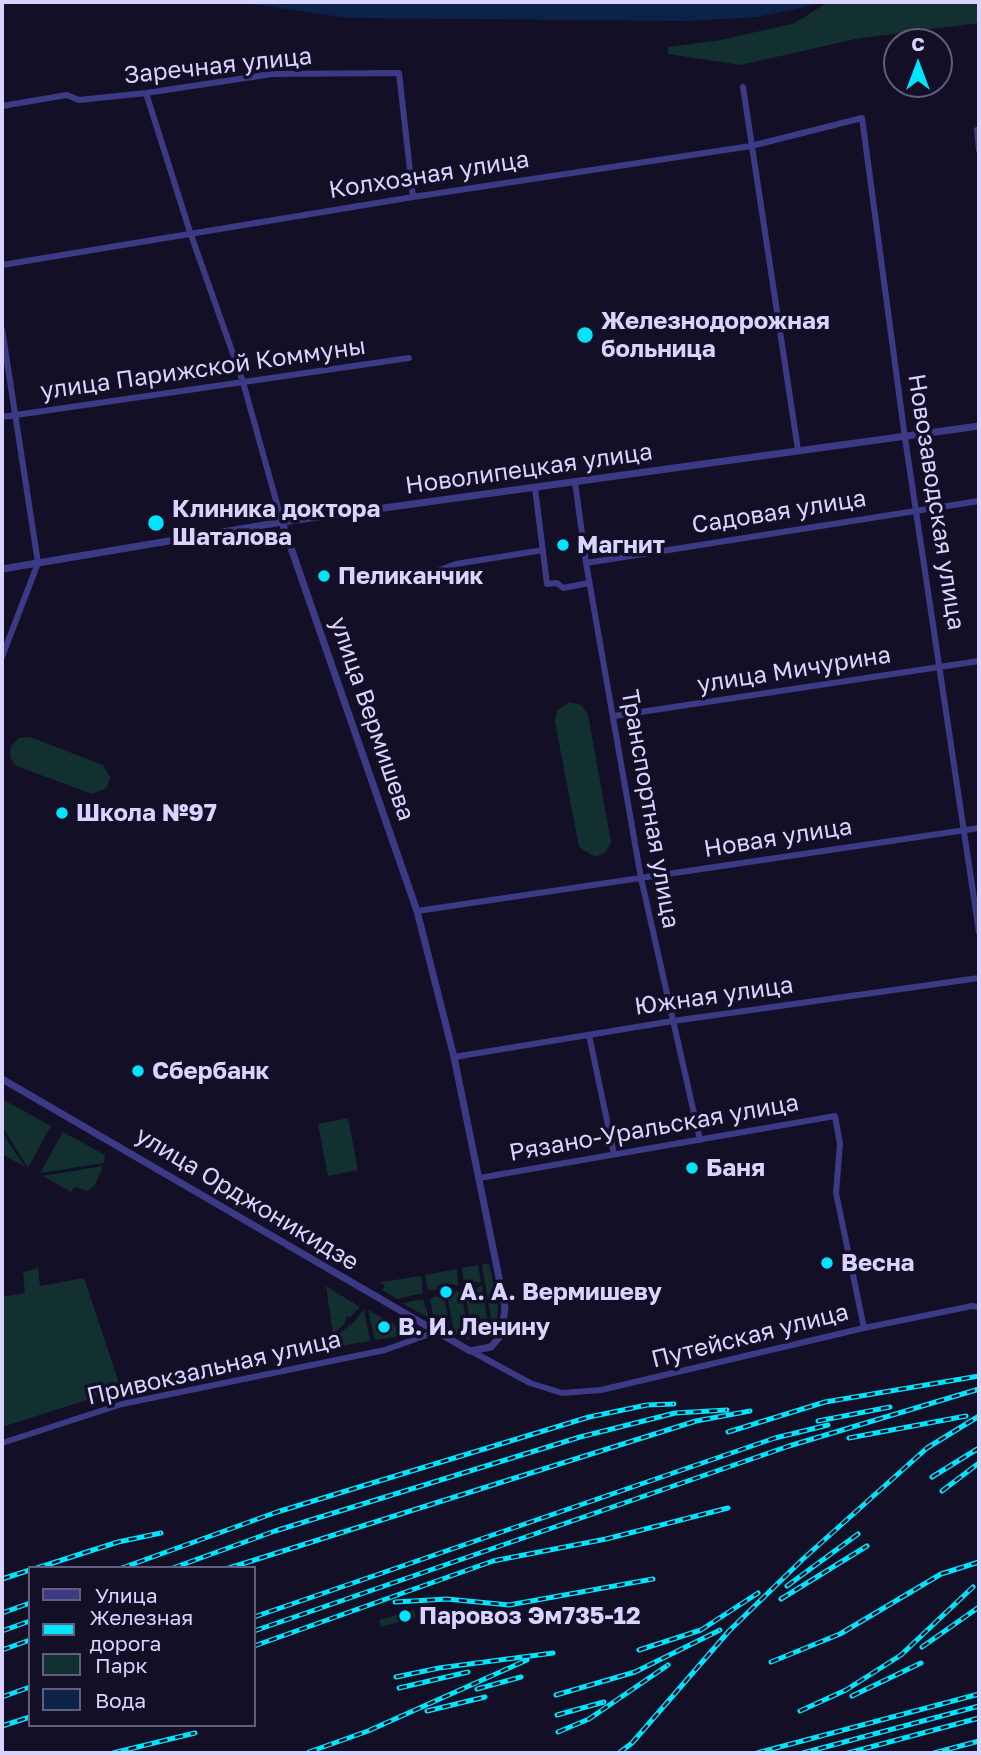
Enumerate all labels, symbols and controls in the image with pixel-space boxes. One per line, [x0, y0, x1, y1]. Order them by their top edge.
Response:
north arrow [883, 28, 953, 98]
text: С [911, 32, 925, 55]
street label: Заречная улица [122, 42, 314, 90]
street label: Колхозная улица [327, 145, 531, 205]
place label: Железнодорожная больница [601, 307, 830, 363]
marker: Железнодорожная больница [575, 325, 595, 345]
street label: улица Парижской Коммуны [38, 332, 368, 406]
street label: Новозаводская улица [902, 372, 970, 632]
street label: Новолипецкая улица [404, 437, 654, 501]
street label: Садовая улица [690, 484, 868, 540]
place label: Клиника доктора Шаталова [172, 495, 380, 551]
marker: Клиника доктора Шаталова [146, 513, 166, 533]
place label: Магнит [577, 531, 665, 559]
marker: Магнит [555, 537, 571, 553]
place label: Пеликанчик [338, 562, 483, 590]
marker: Пеликанчик [316, 568, 332, 584]
street label: улица Вермишева [324, 613, 420, 825]
street label: улица Мичурина [695, 640, 893, 700]
street label: Транспортная улица [615, 687, 685, 931]
place label: Школа №97 [76, 799, 217, 827]
marker: Школа №97 [54, 805, 70, 821]
street label: Новая улица [702, 812, 854, 864]
street label: Южная улица [633, 971, 795, 1021]
place label: Сбербанк [152, 1057, 269, 1085]
marker: Сбербанк [130, 1063, 146, 1079]
street label: Рязано-Уральская улица [507, 1088, 801, 1168]
street label: улица Орджоникидзе [130, 1121, 364, 1277]
place label: Баня [706, 1154, 765, 1182]
marker: Баня [684, 1160, 700, 1176]
place label: Весна [841, 1249, 914, 1277]
marker: Весна [819, 1255, 835, 1271]
place label: А. А. Вермишеву [460, 1278, 662, 1306]
marker: А. А. Вермишеву [438, 1284, 454, 1300]
street label: Путейская улица [648, 1298, 852, 1374]
place label: В. И. Ленину [398, 1313, 550, 1341]
marker: В. И. Ленину [376, 1319, 392, 1335]
street label: Привокзальная улица [84, 1325, 344, 1411]
legend [28, 1566, 256, 1727]
text: Улица [95, 1582, 158, 1608]
place label: Паровоз Эм735-12 [419, 1602, 641, 1630]
text: Железная дорога [89, 1604, 193, 1656]
marker: Паровоз Эм735-12 [397, 1608, 413, 1624]
text: Парк [95, 1652, 148, 1678]
text: Вода [95, 1687, 146, 1713]

